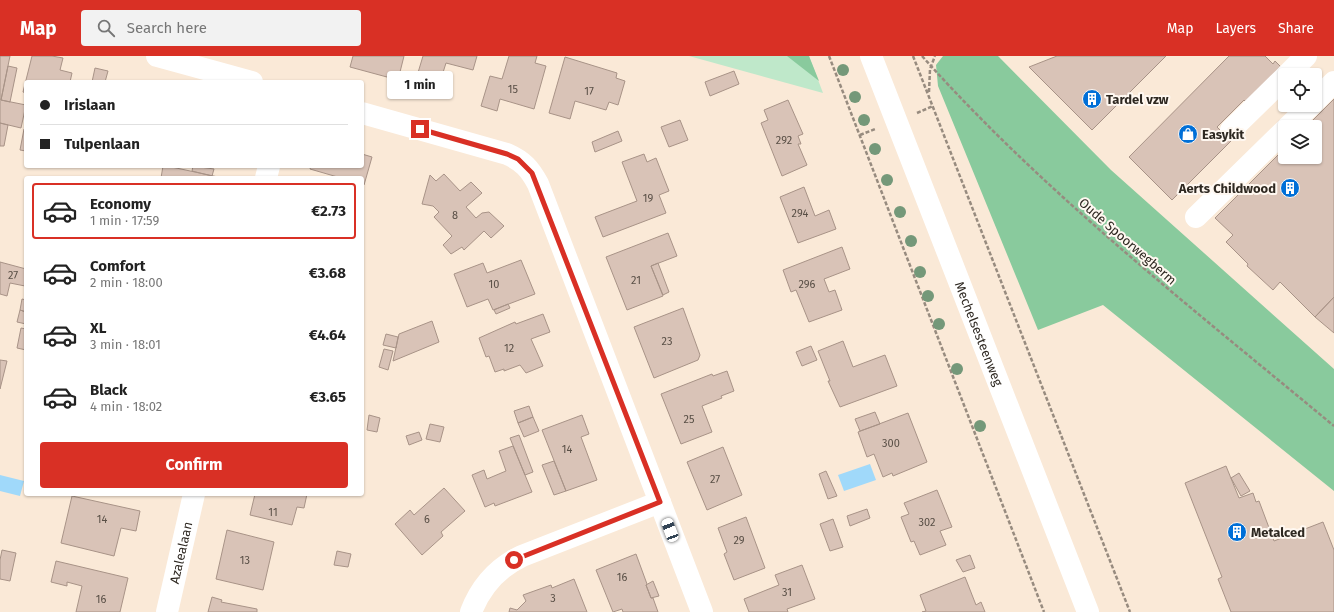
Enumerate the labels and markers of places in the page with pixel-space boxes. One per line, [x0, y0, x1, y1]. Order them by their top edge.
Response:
building icon: Tardel vzw [1081, 88, 1103, 110]
place label: Tardel vzw [1106, 92, 1169, 107]
shop icon: Easykit [1177, 123, 1199, 145]
place label: Easykit [1202, 127, 1245, 142]
building icon: Aerts Childwood [1279, 177, 1301, 199]
place label: Aerts Childwood [1178, 181, 1276, 196]
building icon: Metalced [1226, 521, 1248, 543]
place label: Metalced [1251, 525, 1305, 540]

